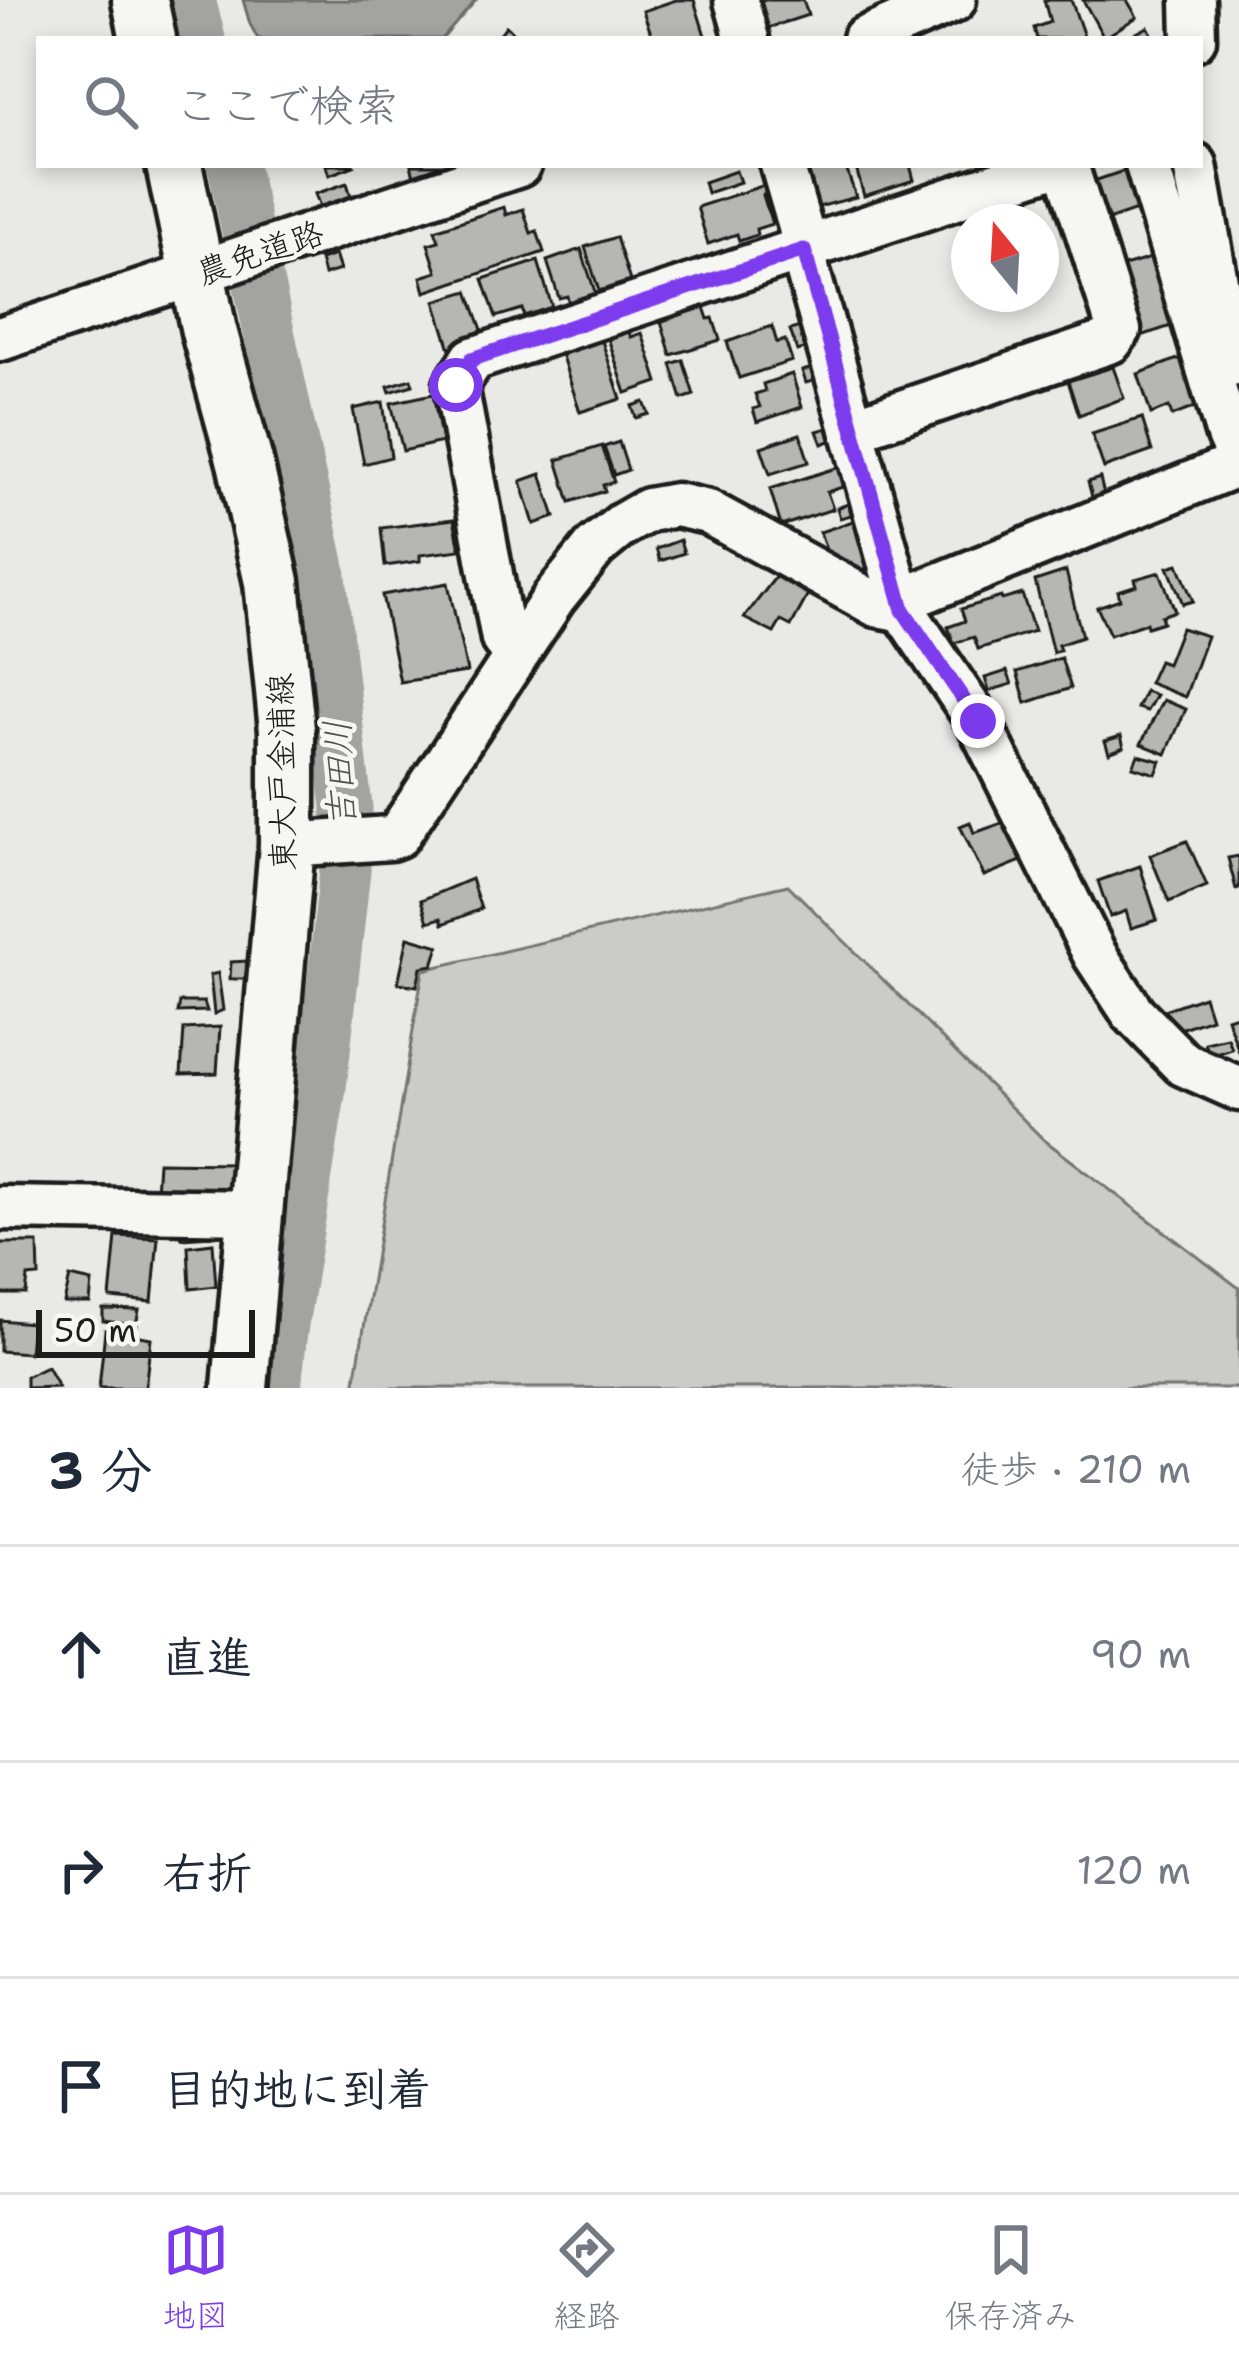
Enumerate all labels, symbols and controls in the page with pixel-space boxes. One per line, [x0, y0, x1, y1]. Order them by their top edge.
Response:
search box [36, 36, 1203, 168]
icon: search [78, 69, 144, 135]
text: ここで検索 [174, 75, 399, 135]
north arrow [951, 204, 1059, 312]
street label: 農免道路 [190, 210, 330, 295]
route start [429, 358, 483, 412]
street label: 東大戸金浦線 [257, 673, 306, 871]
route end [951, 694, 1005, 748]
water label: 吉田川 [312, 719, 367, 829]
scale bar [36, 1304, 255, 1357]
text: 50 m [54, 1308, 137, 1353]
text: 3 分 [48, 1436, 152, 1504]
text: 徒歩 · 210 m [961, 1443, 1191, 1495]
icon: ahead [48, 1621, 114, 1687]
text: 直進 [162, 1627, 252, 1687]
text: 90 m [1090, 1628, 1191, 1680]
icon: right [48, 1837, 114, 1903]
text: 右折 [162, 1843, 252, 1903]
text: 120 m [1076, 1844, 1191, 1896]
icon: arrive [48, 2053, 114, 2119]
text: 目的地に到着 [162, 2059, 432, 2119]
tab: 地図 [163, 2217, 229, 2338]
tab: 経路 [554, 2217, 620, 2338]
tab: 保存済み [945, 2217, 1077, 2338]

